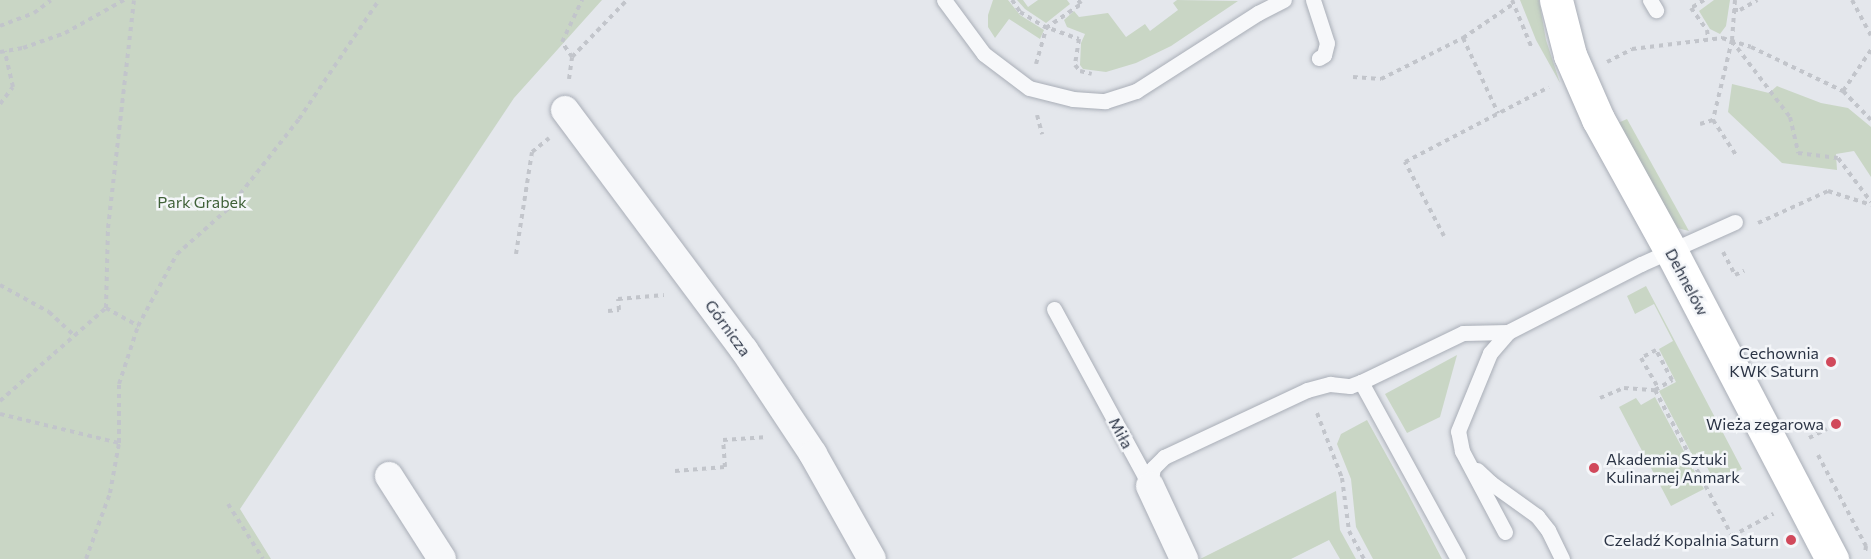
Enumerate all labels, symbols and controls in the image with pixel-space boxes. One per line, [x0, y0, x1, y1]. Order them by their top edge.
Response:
park label: Park Grabek [157, 192, 247, 212]
street label: Dehnelów [1661, 245, 1713, 319]
street label: Górnicza [701, 296, 755, 360]
place label: Cechownia KWK Saturn [1729, 343, 1819, 381]
marker: Cechownia KWK Saturn [1824, 355, 1838, 369]
street label: Miła [1105, 414, 1137, 452]
place label: Wieża zegarowa [1706, 414, 1824, 434]
marker: Wieża zegarowa [1829, 417, 1843, 431]
place label: Akademia Sztuki Kulinarnej Anmark [1606, 449, 1740, 487]
marker: Akademia Sztuki Kulinarnej Anmark [1587, 461, 1601, 475]
place label: Czeladź Kopalnia Saturn [1604, 530, 1779, 550]
marker: Czeladź Kopalnia Saturn [1784, 533, 1798, 547]

